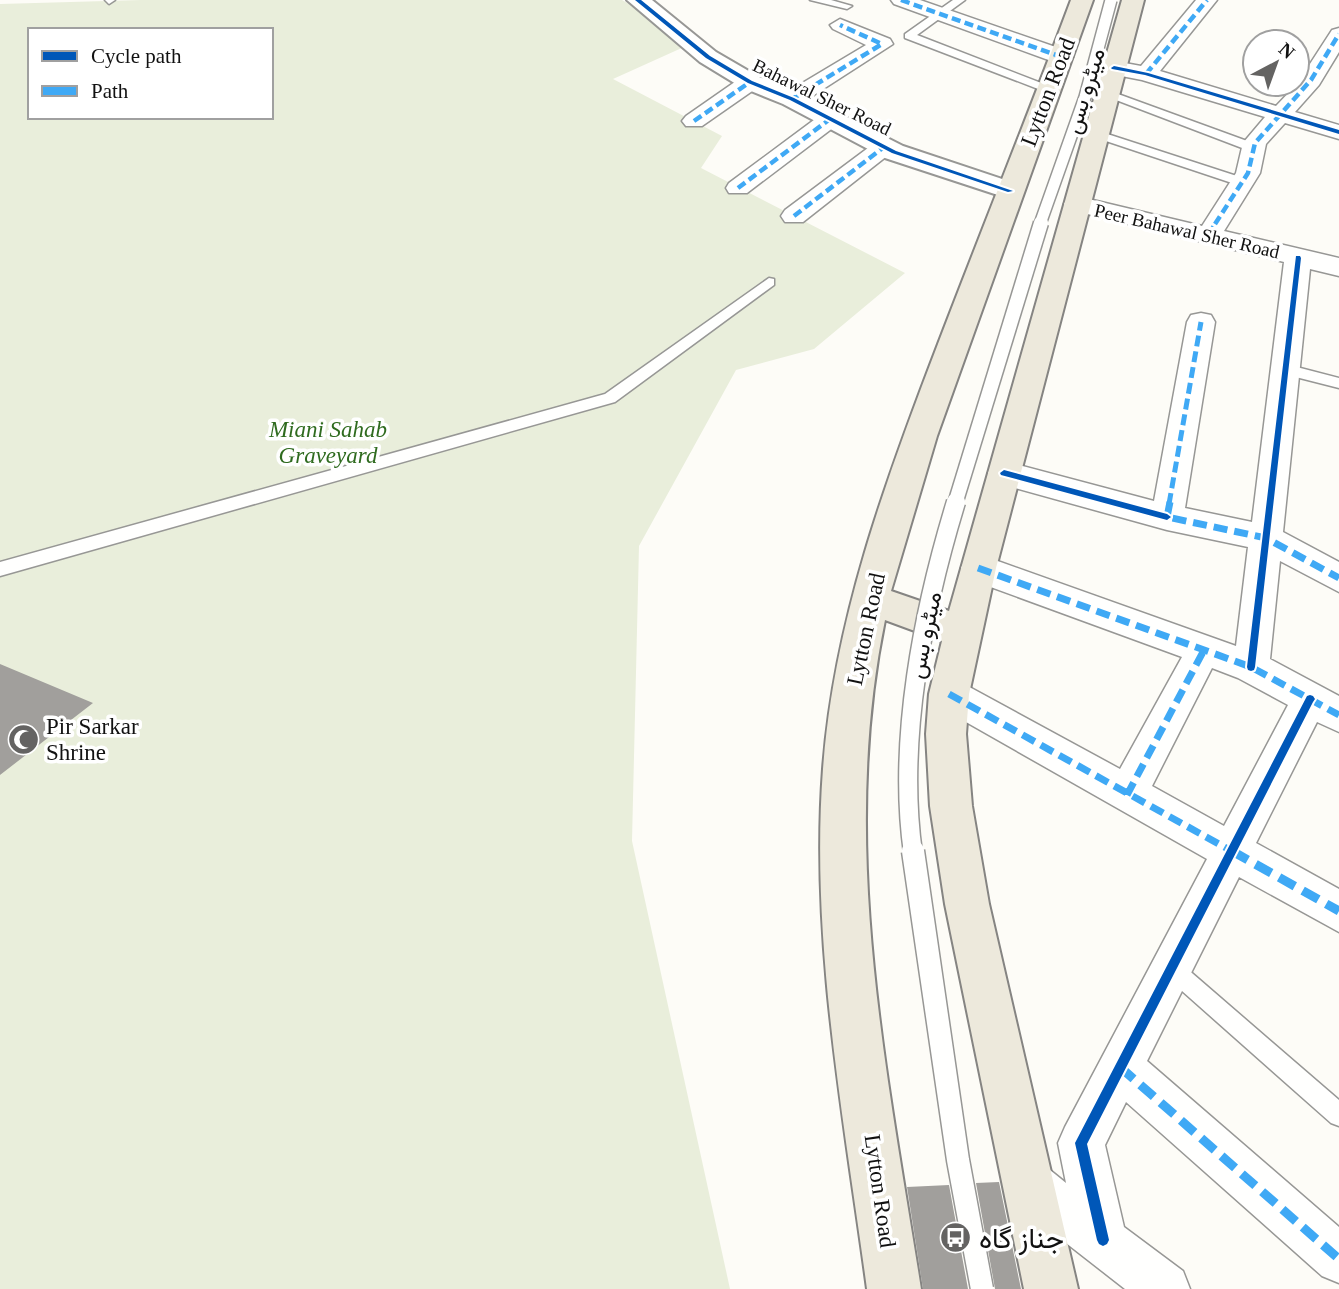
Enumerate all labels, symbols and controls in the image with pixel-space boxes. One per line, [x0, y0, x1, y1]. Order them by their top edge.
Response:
legend [28, 28, 273, 119]
north arrow [1241, 28, 1311, 98]
street label: Lytton Road [1016, 34, 1080, 150]
text: N [1275, 38, 1299, 63]
text: Cycle path [91, 44, 182, 68]
street label: میٹرو بس [1060, 45, 1112, 137]
street label: Bahawal Sher Road [750, 54, 895, 140]
text: Path [91, 79, 129, 103]
street label: Peer Bahawal Sher Road [1092, 199, 1282, 263]
park label: Miani Sahab Graveyard [268, 417, 387, 468]
street label: Lytton Road [842, 570, 890, 688]
street label: میٹرو بس [904, 589, 948, 681]
place label: Pir Sarkar Shrine [46, 714, 139, 765]
mosque icon: Pir Sarkar Shrine [6, 722, 40, 756]
street label: Lytton Road [860, 1133, 900, 1250]
bus stop icon: جناز گاہ [939, 1221, 973, 1255]
place label: جناز گاہ [979, 1223, 1064, 1256]

